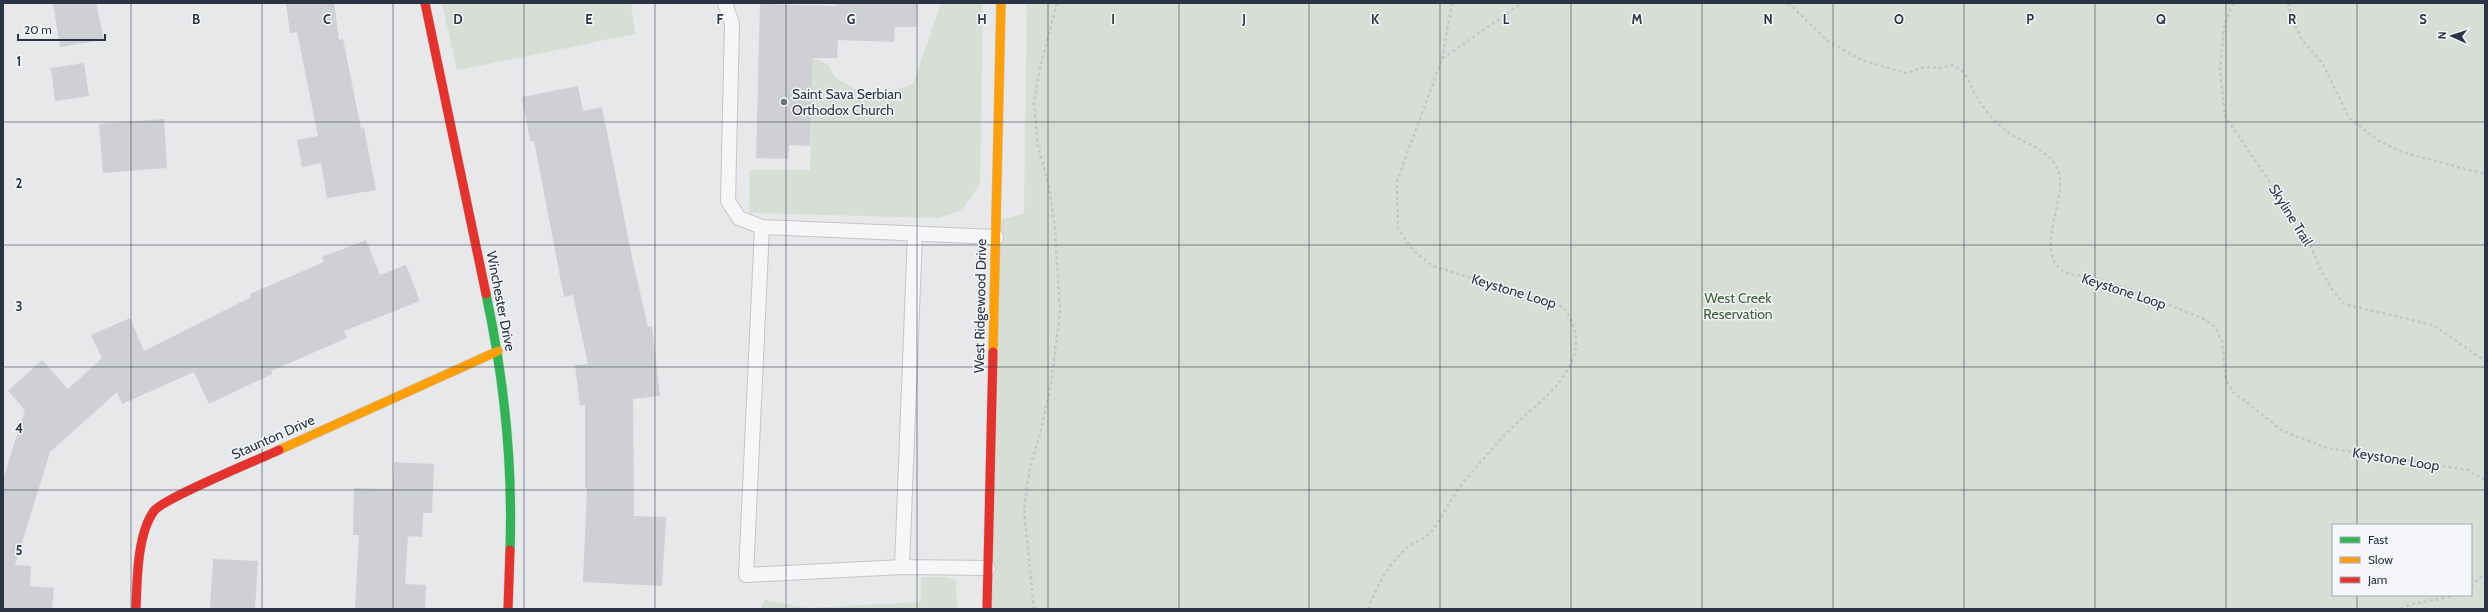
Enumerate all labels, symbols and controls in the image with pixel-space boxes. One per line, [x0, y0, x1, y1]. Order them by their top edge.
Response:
text: B [192, 11, 200, 27]
text: C [323, 11, 331, 27]
text: D [453, 11, 463, 27]
text: E [585, 11, 593, 27]
text: F [717, 11, 724, 27]
text: G [847, 11, 856, 27]
text: H [977, 11, 987, 27]
text: I [1111, 11, 1115, 27]
text: J [1241, 11, 1246, 27]
text: K [1371, 11, 1380, 27]
text: L [1503, 11, 1510, 27]
text: M [1632, 11, 1643, 27]
text: N [1763, 11, 1773, 27]
text: O [1894, 11, 1904, 27]
text: P [2026, 11, 2034, 27]
text: Q [2156, 11, 2166, 27]
text: R [2288, 11, 2296, 27]
text: S [2419, 11, 2427, 27]
scale bar [18, 16, 105, 42]
north arrow [2432, 16, 2472, 56]
text: 20 m [24, 22, 52, 37]
text: N [2435, 31, 2449, 40]
text: 1 [17, 53, 21, 69]
place label: Saint Sava Serbian Orthodox Church [792, 85, 902, 119]
marker: Saint Sava Serbian Orthodox Church [779, 97, 789, 107]
text: 2 [16, 175, 23, 191]
street label: Skyline Trail [2265, 181, 2317, 250]
street label: West Ridgewood Drive [970, 239, 990, 373]
street label: Winchester Drive [482, 249, 520, 353]
street label: Keystone Loop [2079, 269, 2169, 313]
street label: Keystone Loop [1469, 270, 1559, 313]
park label: West Creek Reservation [1703, 289, 1773, 323]
text: 3 [15, 298, 23, 314]
street label: Staunton Drive [229, 411, 317, 463]
text: 4 [15, 420, 23, 436]
street label: Keystone Loop [2351, 443, 2441, 475]
legend [2332, 524, 2472, 596]
text: Fast [2368, 532, 2388, 547]
text: 5 [16, 542, 23, 558]
text: Slow [2368, 552, 2393, 567]
text: Jam [2367, 572, 2387, 587]

